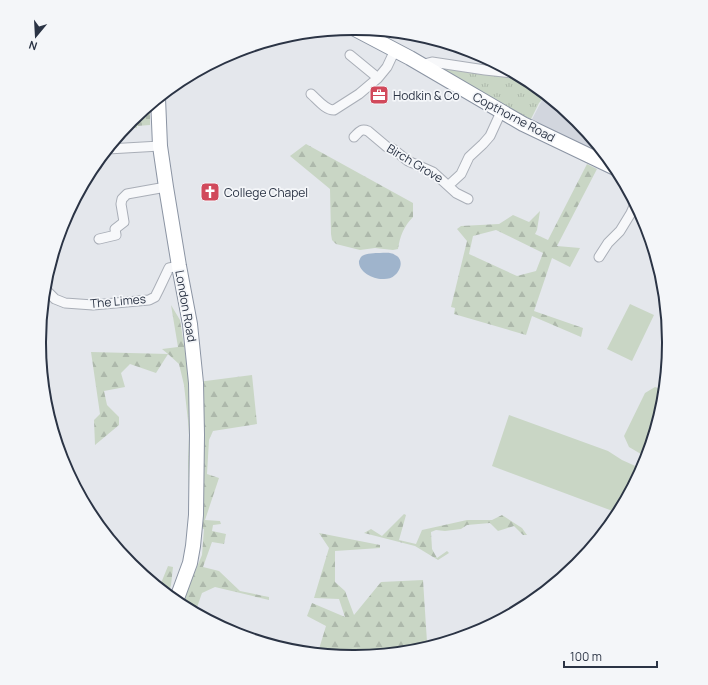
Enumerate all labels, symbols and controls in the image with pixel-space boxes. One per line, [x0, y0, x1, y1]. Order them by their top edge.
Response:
north arrow [16, 16, 56, 56]
text: N [27, 38, 39, 54]
office icon: Hodkin & Co [368, 84, 390, 106]
place label: Hodkin & Co [393, 87, 460, 104]
street label: Copthorne Road [470, 88, 558, 146]
street label: Birch Grove [384, 140, 446, 186]
church icon: College Chapel [199, 181, 221, 203]
place label: College Chapel [224, 184, 308, 201]
street label: London Road [171, 269, 201, 343]
street label: The Limes [89, 290, 147, 312]
scale bar [564, 643, 657, 669]
text: 100 m [570, 648, 602, 665]

